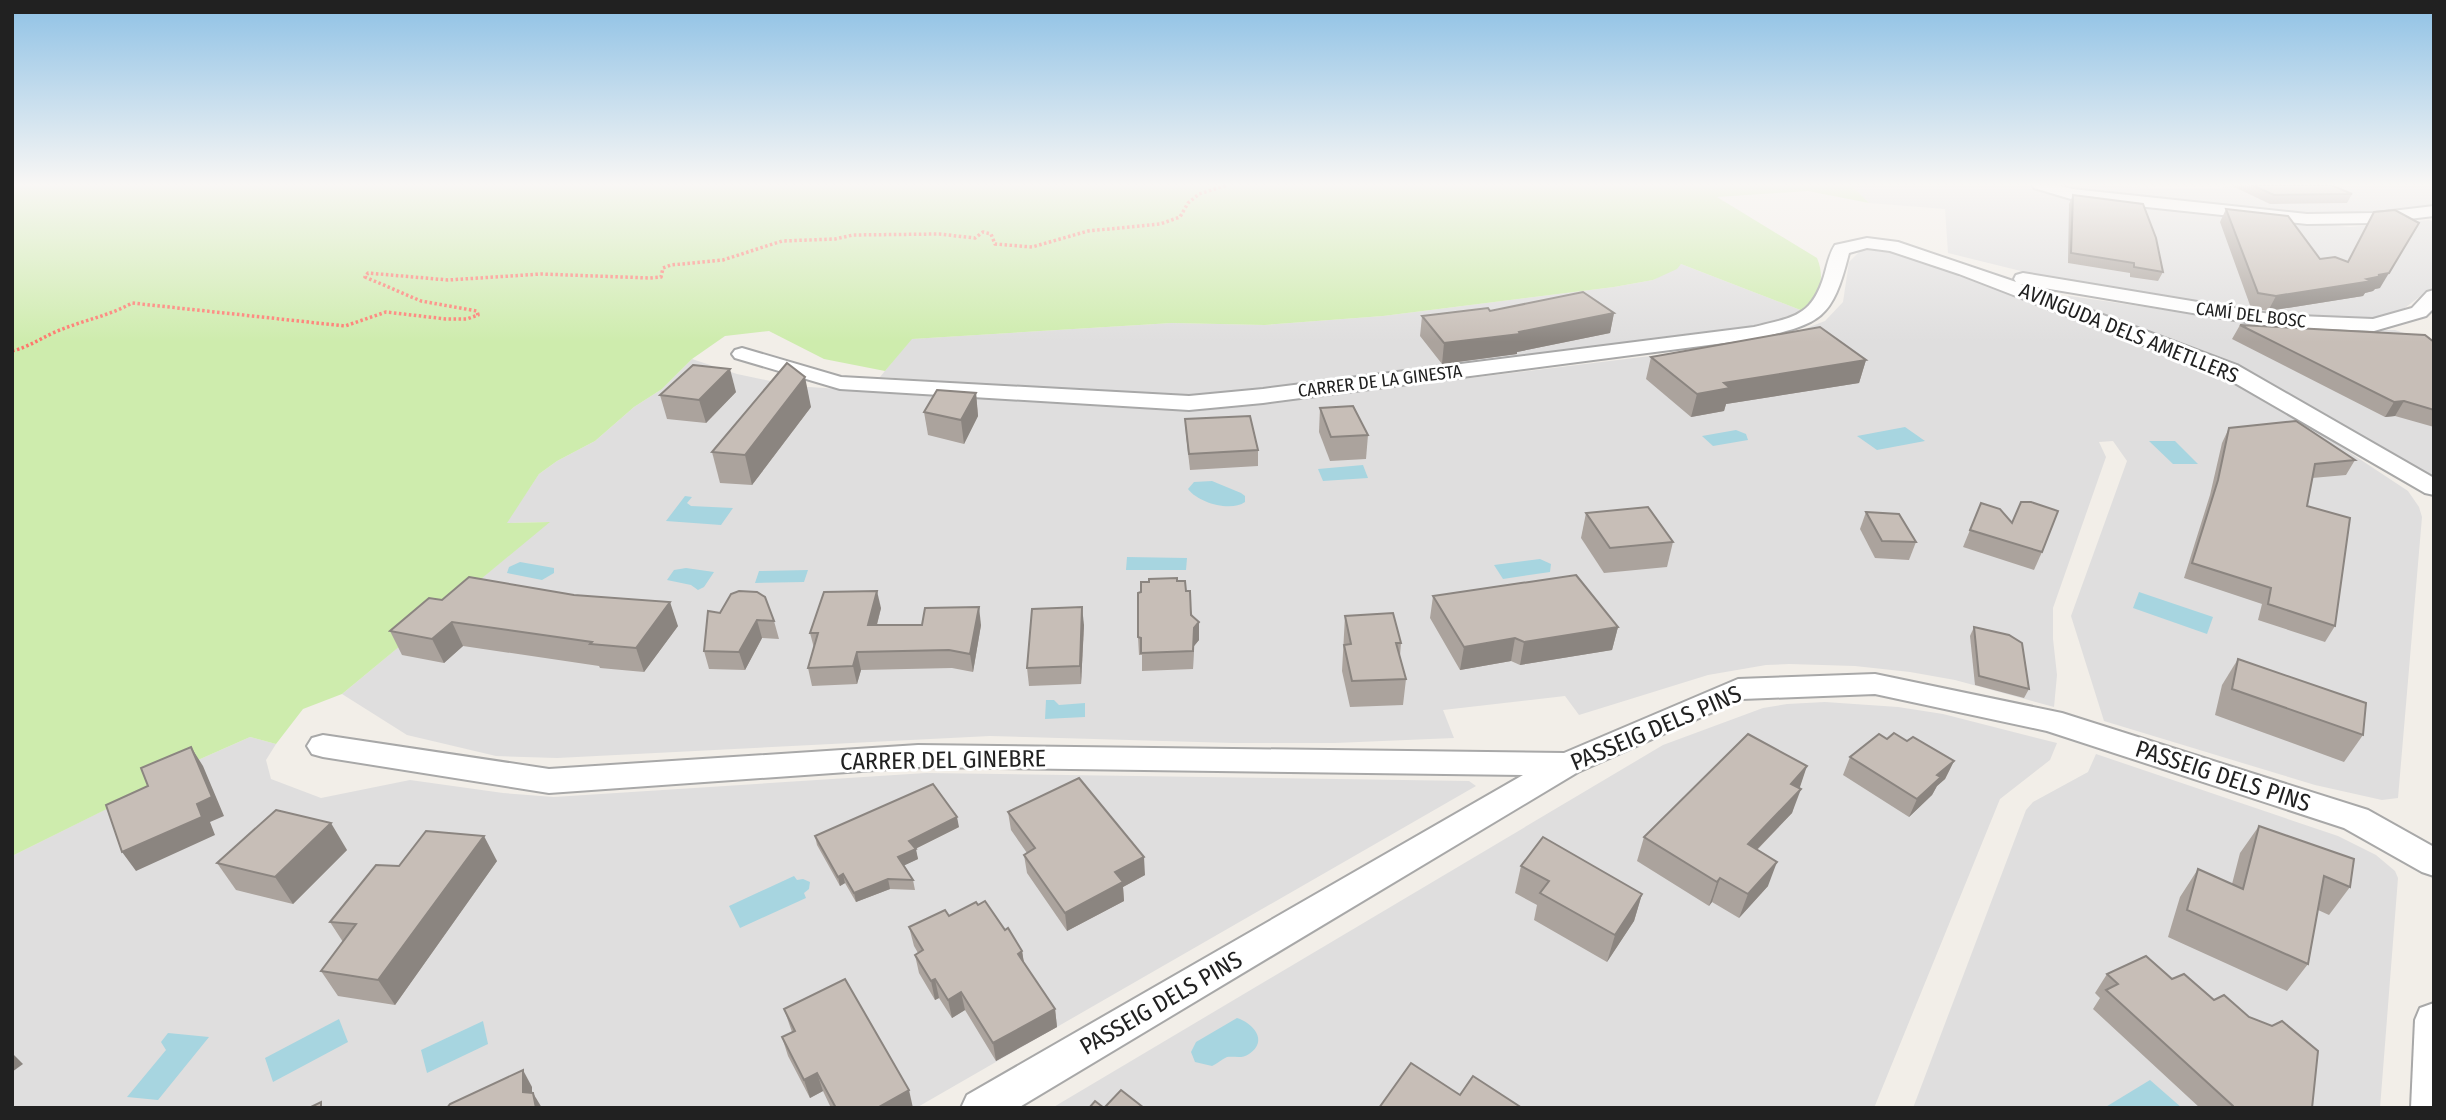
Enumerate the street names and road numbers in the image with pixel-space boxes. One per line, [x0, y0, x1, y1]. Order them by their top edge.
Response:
street label: AVINGUDA DELS AMETLLERS [2016, 277, 2242, 389]
street label: CAMÍ DEL BOSC [2195, 296, 2307, 333]
street label: CARRER DE LA GINESTA [1297, 360, 1464, 402]
street label: PASSEIG DELS PINS [1567, 679, 1745, 777]
street label: PASSEIG DELS PINS [2132, 734, 2314, 818]
street label: CARRER DEL GINEBRE [840, 744, 1046, 776]
street label: PASSEIG DELS PINS [1075, 945, 1247, 1061]

